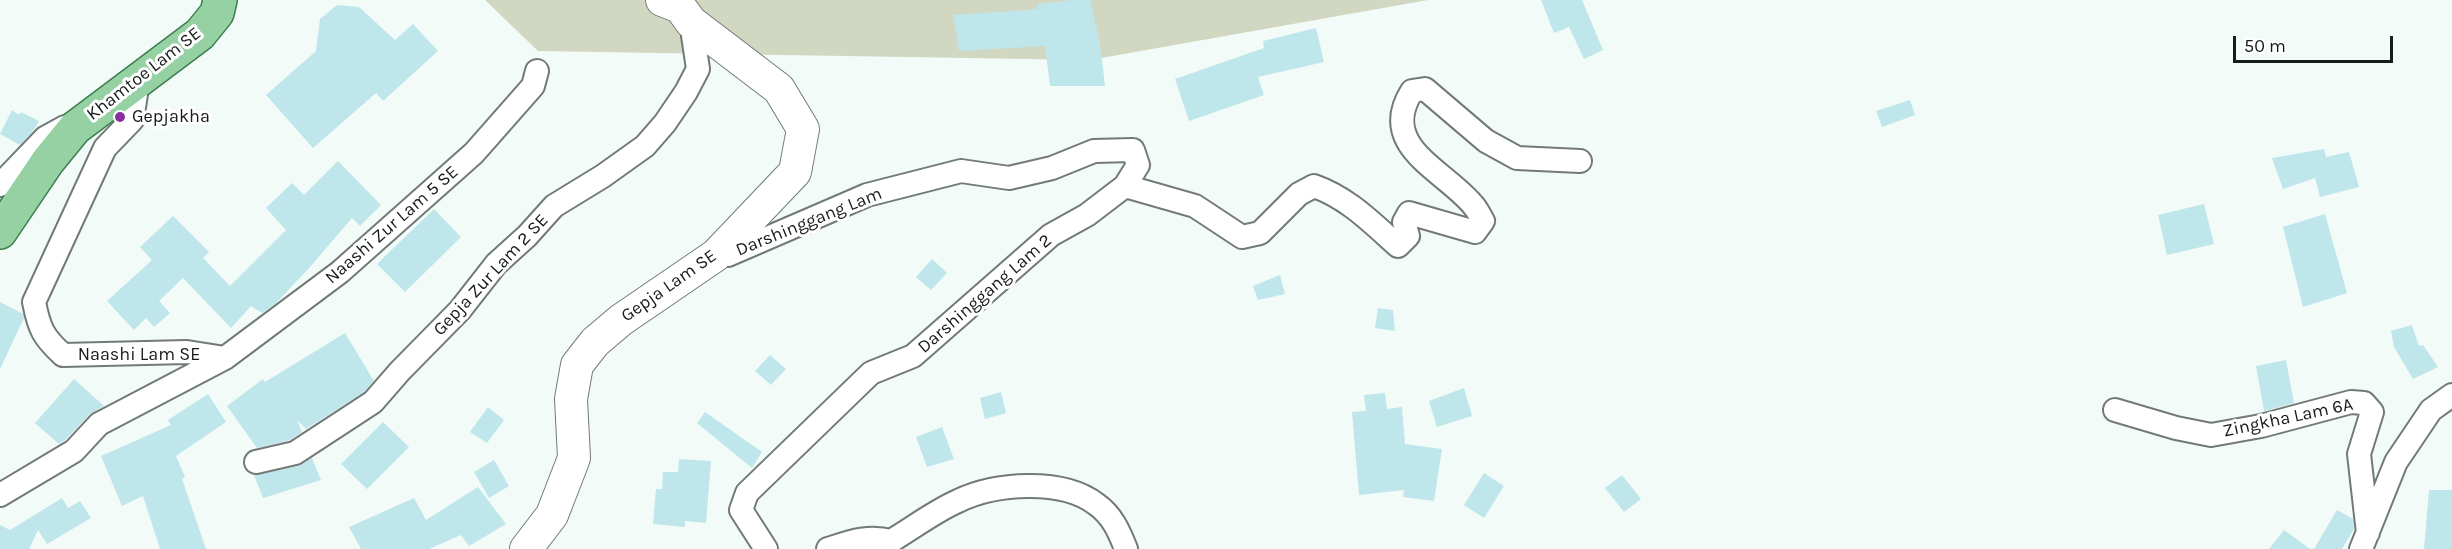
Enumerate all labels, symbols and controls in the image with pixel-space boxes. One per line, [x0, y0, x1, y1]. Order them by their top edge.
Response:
street label: Khamtoe Lam SE [83, 23, 205, 125]
scale bar [2236, 24, 2396, 62]
text: 50 m [2244, 35, 2286, 57]
place label: Gepjakha [132, 106, 210, 128]
marker: Gepjakha [113, 110, 127, 124]
street label: Naashi Zur Lam 5 SE [321, 161, 463, 289]
street label: Darshinggang Lam [733, 183, 885, 261]
street label: Gepja Zur Lam 2 SE [429, 210, 553, 340]
street label: Darshinggang Lam 2 [914, 230, 1056, 358]
street label: Gepja Lam SE [617, 245, 721, 327]
street label: Naashi Lam SE [78, 344, 200, 366]
street label: Zingkha Lam 6A [2221, 394, 2355, 442]

